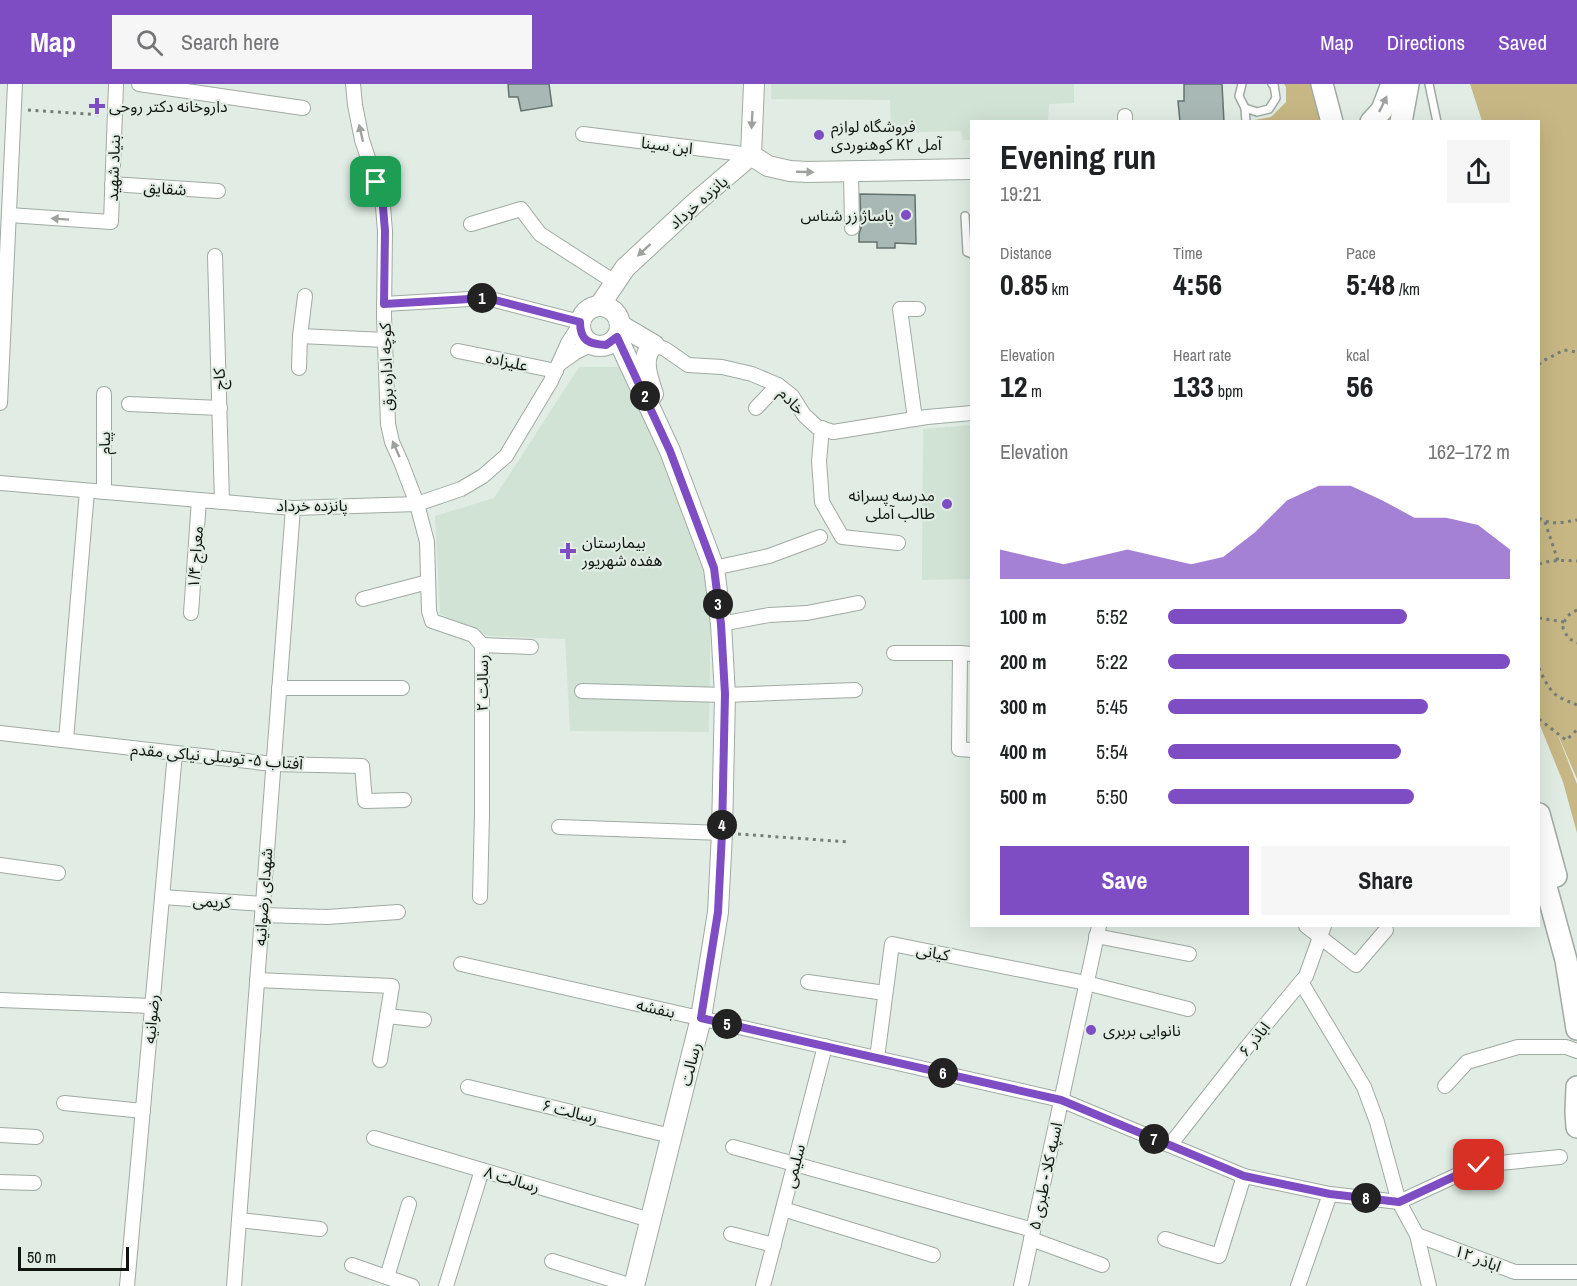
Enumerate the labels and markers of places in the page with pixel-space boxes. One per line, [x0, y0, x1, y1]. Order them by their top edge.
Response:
place label: داروخانه دکتر روحی [109, 95, 228, 117]
marker: داروخانه دکتر روحی [90, 99, 104, 113]
place label: فروشگاه لوازم کوهنوردی K۲ آمل [831, 115, 943, 155]
marker: فروشگاه لوازم کوهنوردی K۲ آمل [812, 128, 826, 142]
pin [350, 156, 401, 207]
place label: پاساژ زر شناس [800, 204, 894, 226]
marker: پاساژ زر شناس [899, 208, 913, 222]
pin: 1 [467, 283, 497, 313]
pin: 2 [630, 381, 660, 411]
place label: مدرسه پسرانه طالب آملی [849, 484, 935, 524]
marker: مدرسه پسرانه طالب آملی [940, 497, 954, 511]
place label: بیمارستان هفده شهریور [581, 531, 662, 571]
marker: بیمارستان هفده شهریور [559, 542, 577, 560]
pin: 3 [703, 589, 733, 619]
pin: 4 [707, 810, 737, 840]
pin: 5 [712, 1009, 742, 1039]
place label: نانوایی بربری [1103, 1019, 1181, 1041]
marker: نانوایی بربری [1084, 1023, 1098, 1037]
pin: 6 [928, 1058, 958, 1088]
pin: 7 [1139, 1124, 1169, 1154]
pin [1453, 1139, 1504, 1190]
pin: 8 [1351, 1183, 1381, 1213]

